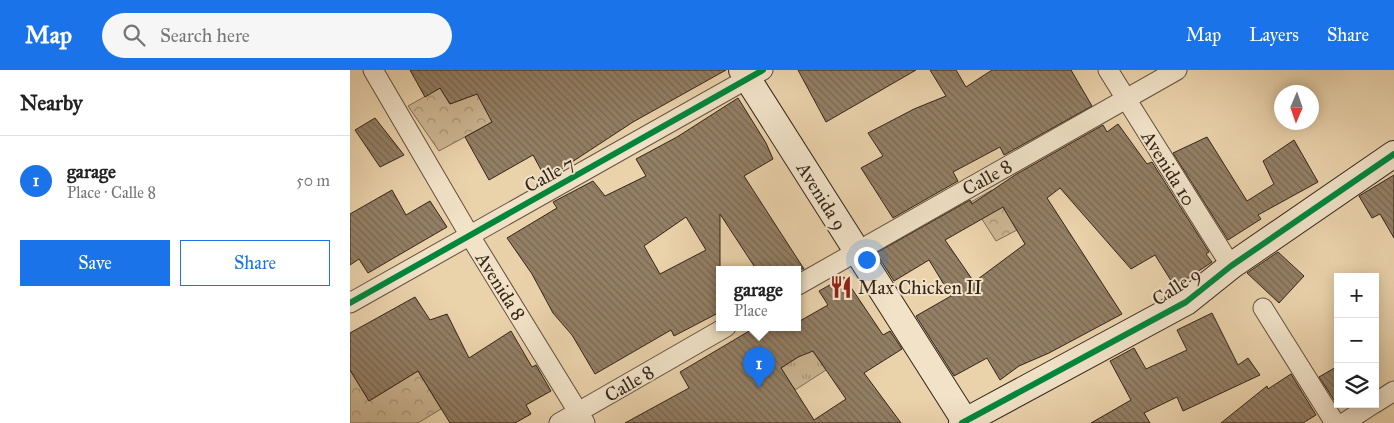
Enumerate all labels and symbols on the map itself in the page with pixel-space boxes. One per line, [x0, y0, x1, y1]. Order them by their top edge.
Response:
north arrow [1274, 85, 1319, 130]
street label: Avenida 10 [1136, 126, 1201, 210]
street label: Calle 7 [520, 151, 578, 197]
street label: Calle 8 [958, 154, 1016, 200]
street label: Avenida 9 [791, 157, 851, 235]
street label: Avenida 8 [470, 247, 530, 325]
your location [854, 247, 880, 273]
street label: Calle 9 [1148, 262, 1205, 311]
restaurant icon: Max Chicken II [828, 274, 854, 300]
place label: Max Chicken II [858, 276, 982, 299]
pin: 1 [743, 347, 775, 388]
street label: Calle 8 [600, 360, 658, 407]

